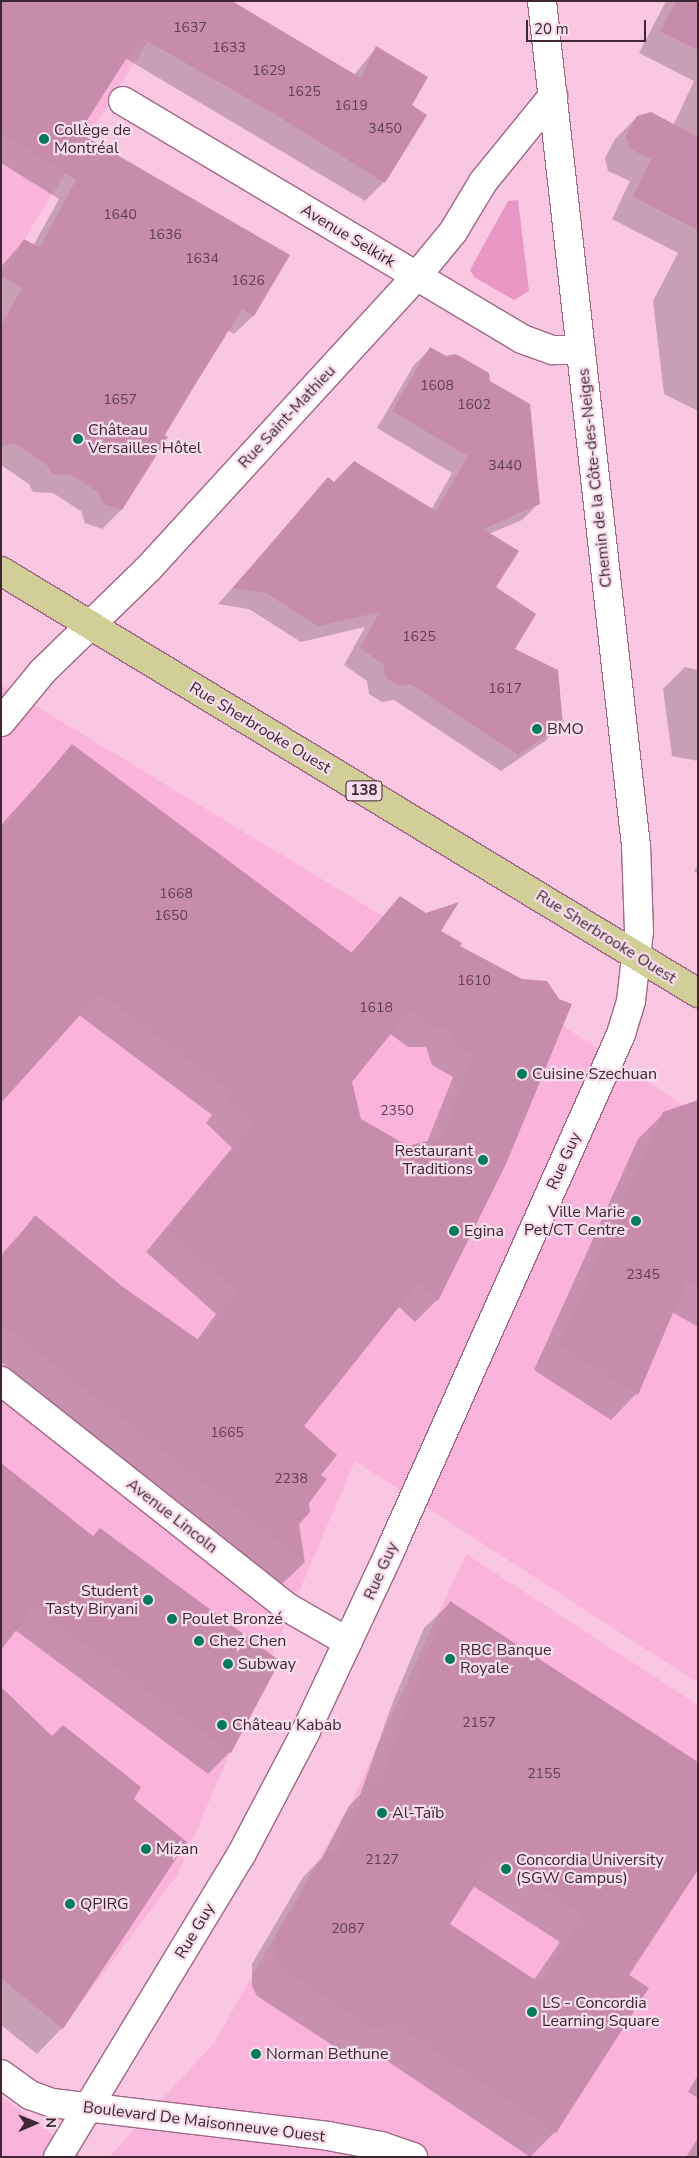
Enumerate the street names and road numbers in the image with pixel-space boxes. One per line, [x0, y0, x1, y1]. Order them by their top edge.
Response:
street label: Avenue Selkirk [297, 200, 399, 272]
street label: Rue Saint-Mathieu [234, 362, 340, 472]
street label: Chemin de la Côte-des-Neiges [574, 367, 616, 589]
street label: Rue Sherbrooke Ouest [186, 678, 334, 778]
road number: 138 [345, 778, 383, 804]
street label: Rue Sherbrooke Ouest [532, 886, 680, 988]
street label: Rue Guy [543, 1129, 585, 1193]
street label: Avenue Lincoln [123, 1475, 221, 1557]
street label: Rue Guy [360, 1539, 402, 1603]
street label: Rue Guy [171, 1900, 219, 1962]
street label: Boulevard De Maisonneuve Ouest [82, 2098, 326, 2146]

